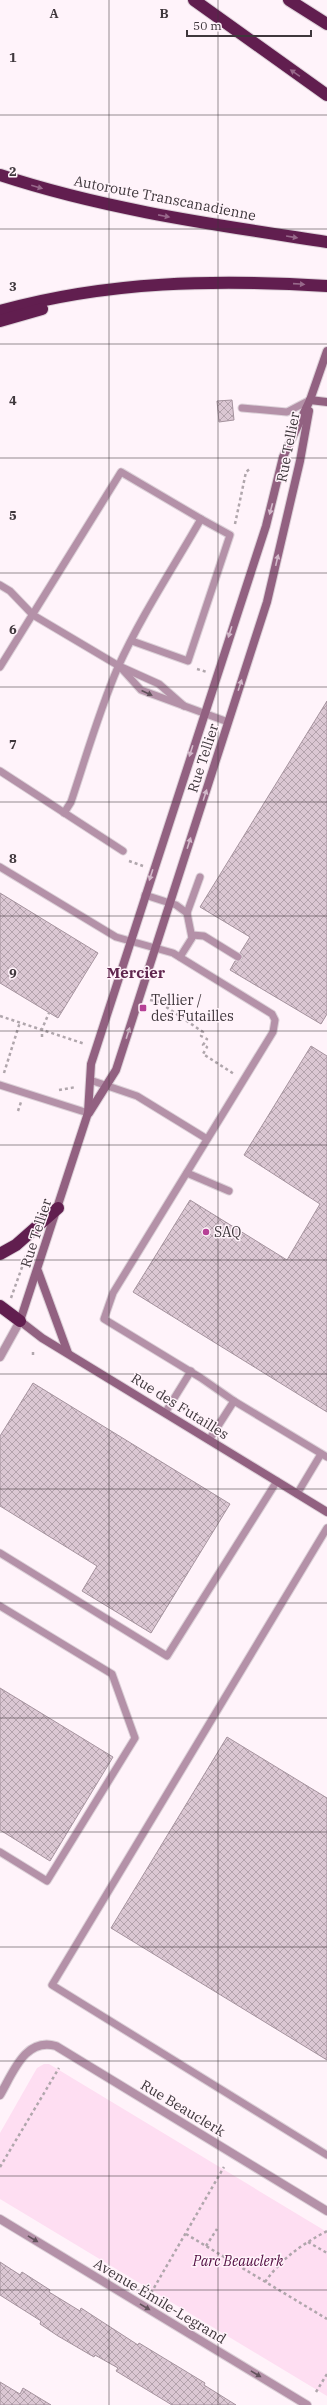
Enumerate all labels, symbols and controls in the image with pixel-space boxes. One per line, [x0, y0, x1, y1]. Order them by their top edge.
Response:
text: A [49, 5, 59, 22]
text: B [159, 5, 169, 22]
scale bar [187, 12, 311, 38]
text: 50 m [193, 18, 222, 33]
text: 1 [9, 49, 17, 66]
one-way arrow [289, 69, 300, 77]
text: 2 [9, 163, 17, 180]
street label: Autoroute Transcanadienne [72, 172, 258, 224]
one-way arrow [32, 184, 44, 190]
one-way arrow [158, 213, 170, 219]
one-way arrow [286, 234, 298, 240]
text: 3 [9, 278, 17, 295]
one-way arrow [293, 281, 305, 288]
text: 4 [9, 392, 17, 409]
street label: Rue Tellier [272, 410, 304, 484]
one-way arrow [268, 503, 274, 515]
text: 5 [9, 507, 17, 524]
one-way arrow [274, 554, 280, 566]
text: 6 [9, 621, 17, 638]
one-way arrow [227, 627, 233, 639]
one-way arrow [237, 679, 243, 691]
one-way arrow [141, 690, 152, 696]
street label: Rue Tellier [183, 721, 223, 795]
text: 7 [9, 736, 17, 753]
one-way arrow [188, 745, 194, 757]
one-way arrow [202, 788, 208, 800]
one-way arrow [186, 837, 192, 849]
text: 8 [9, 850, 17, 867]
one-way arrow [148, 869, 154, 881]
district label: Mercier [107, 963, 166, 982]
text: 9 [9, 965, 17, 982]
place label: Tellier / des Futailles [151, 991, 234, 1025]
marker: Tellier / des Futailles [138, 1003, 148, 1013]
one-way arrow [125, 1027, 131, 1039]
street label: Rue Tellier [16, 1196, 56, 1270]
place label: SAQ [214, 1223, 241, 1241]
marker: SAQ [201, 1227, 211, 1237]
street label: Rue des Futailles [128, 1369, 232, 1443]
street label: Rue Beauclerk [138, 2076, 229, 2141]
one-way arrow [27, 2236, 39, 2243]
park label: Parc Beauclerk [192, 2252, 284, 2270]
street label: Avenue Émile-Legrand [91, 2253, 230, 2348]
one-way arrow [139, 2303, 151, 2310]
one-way arrow [251, 2370, 261, 2378]

